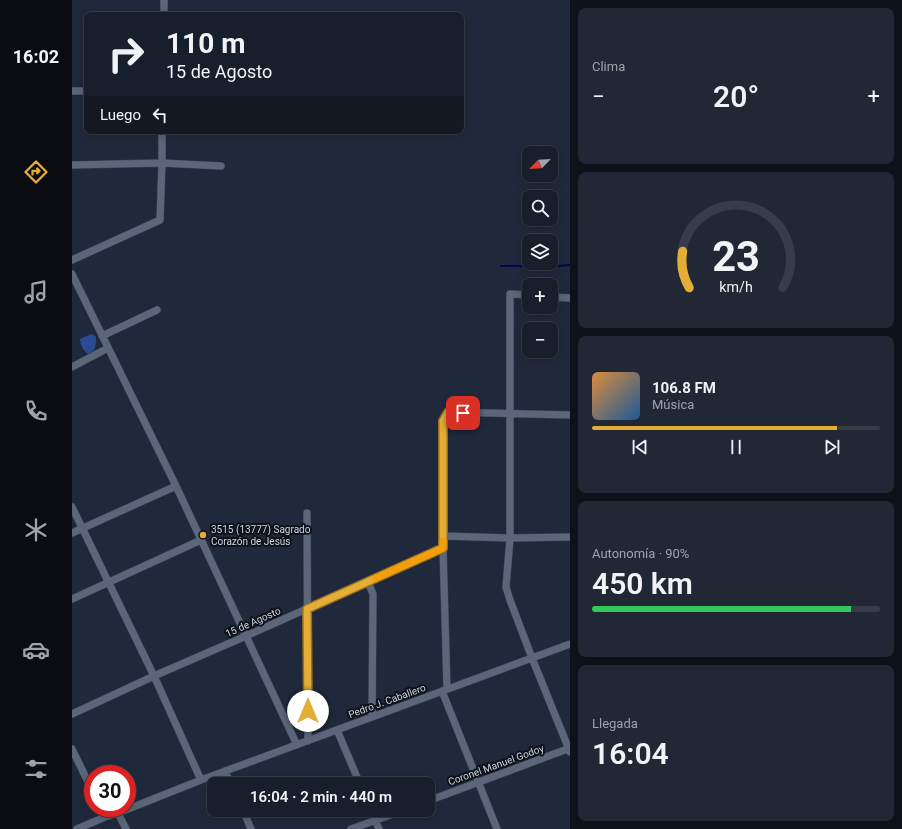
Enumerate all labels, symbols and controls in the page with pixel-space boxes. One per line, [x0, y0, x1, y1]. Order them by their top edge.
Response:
text: 110 m [166, 27, 245, 60]
icon: right [100, 28, 152, 80]
text: 16:02 [13, 46, 59, 67]
text: Clima [592, 59, 625, 74]
text: 15 de Agosto [166, 61, 272, 82]
text: 20° [713, 79, 759, 114]
text: − [592, 84, 605, 109]
text: + [868, 84, 880, 109]
icon: left [149, 104, 171, 126]
text: Luego [100, 106, 141, 124]
north arrow [522, 146, 558, 182]
map controls [522, 146, 558, 358]
icon: directions [22, 158, 50, 186]
button: search [522, 190, 558, 226]
text: 23 [712, 232, 760, 281]
button: layers [522, 234, 558, 270]
icon: music [22, 278, 50, 306]
button: + [522, 278, 558, 314]
text: km/h [719, 279, 753, 295]
button: − [522, 322, 558, 358]
text: 106.8 FM [652, 379, 716, 397]
pin [446, 396, 480, 430]
icon: phone [22, 397, 50, 425]
text: Música [652, 397, 694, 412]
icon: arrive [452, 402, 474, 424]
icon: previous [629, 436, 651, 458]
icon: pause [725, 436, 747, 458]
icon: next [821, 436, 843, 458]
icon: climate [22, 516, 50, 544]
place label: 3515 (13777) Sagrado Corazón de Jesús [211, 524, 311, 547]
marker: 3515 (13777) Sagrado Corazón de Jesús [198, 530, 208, 540]
text: Autonomía · 90% [592, 546, 689, 561]
text: 450 km [592, 566, 693, 601]
street label: 15 de Agosto [224, 605, 282, 639]
icon: car [22, 636, 50, 664]
street label: Pedro J. Caballero [347, 682, 427, 720]
position arrow [287, 690, 329, 732]
text: Llegada [592, 716, 638, 731]
text: 16:04 [592, 736, 669, 771]
street label: Coronel Manuel Godoy [447, 742, 546, 787]
icon: filters [22, 755, 50, 783]
speed limit sign: 30 [84, 765, 136, 817]
text: 16:04 · 2 min · 440 m [250, 788, 392, 806]

